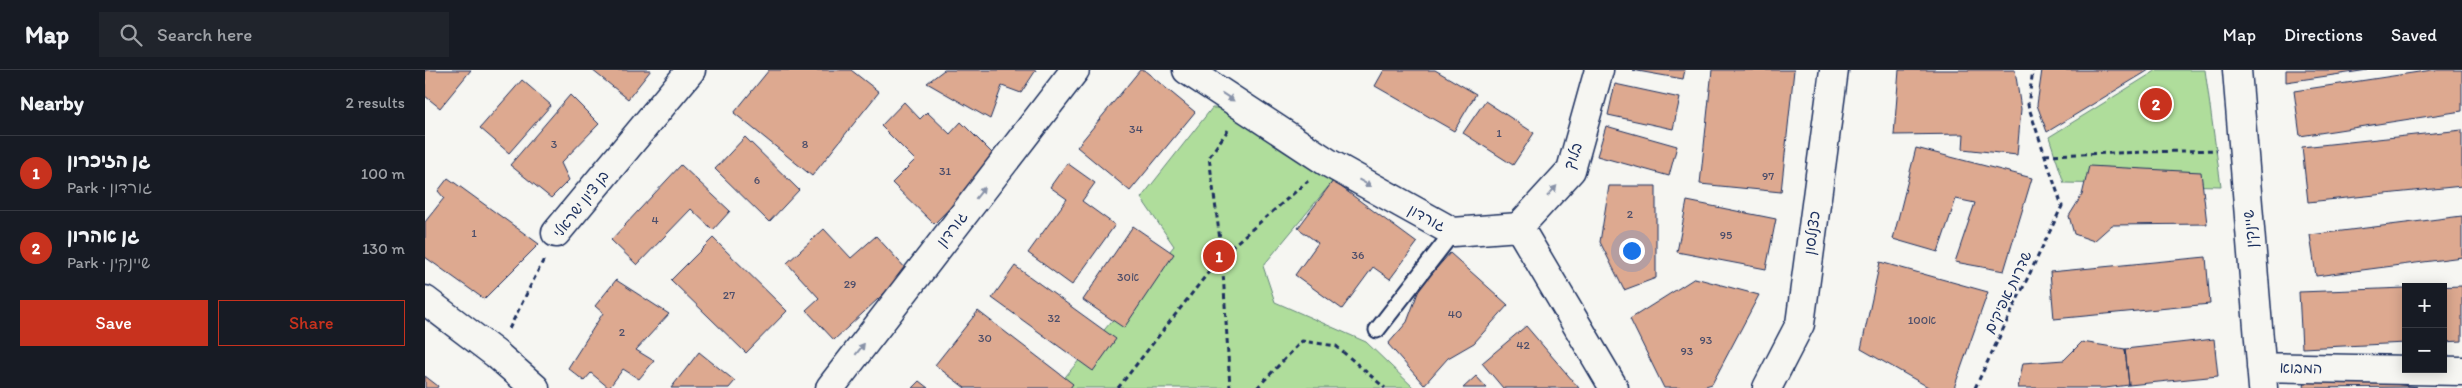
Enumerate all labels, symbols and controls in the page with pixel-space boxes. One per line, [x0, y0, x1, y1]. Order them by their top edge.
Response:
search box [99, 12, 449, 57]
text: Map [25, 20, 69, 49]
icon: search [117, 21, 145, 49]
text: Search here [157, 23, 252, 46]
text: Map [2223, 24, 2256, 46]
text: Directions [2284, 24, 2363, 46]
text: Saved [2391, 24, 2437, 46]
pin: 2 [2140, 85, 2172, 123]
text: Nearby [20, 90, 84, 115]
one-way arrow [1221, 92, 1235, 101]
text: 2 results [345, 93, 405, 112]
house number: 34 [1129, 122, 1143, 136]
house number: 1 [1496, 126, 1502, 140]
house number: 3 [551, 137, 558, 151]
house number: 8 [802, 137, 809, 151]
street label: בלוך [1560, 140, 1587, 172]
text: גן הזיכרון [67, 149, 150, 172]
text: 1 [32, 164, 40, 183]
text: 100 m [361, 164, 405, 183]
house number: 31 [939, 164, 951, 178]
street label: בן ציון ישראלי [549, 167, 613, 241]
house number: 97 [1762, 169, 1774, 183]
house number: 6 [754, 173, 760, 187]
text: Park · גורדון [67, 178, 152, 197]
one-way arrow [1359, 179, 1372, 188]
one-way arrow [975, 186, 985, 200]
one-way arrow [1546, 186, 1558, 198]
street label: גורדון [1405, 200, 1449, 236]
house number: 2 [1627, 207, 1634, 221]
street label: גורדון [933, 208, 972, 251]
street label: שיינקין [2239, 209, 2261, 249]
street label: כצנלסון [1800, 210, 1824, 256]
house number: 4 [651, 213, 659, 227]
text: גן אהרון [67, 224, 140, 247]
house number: 1 [471, 226, 477, 240]
house number: 95 [1720, 228, 1732, 242]
pin: 1 [1203, 237, 1235, 275]
your location [1619, 238, 1645, 264]
text: 2 [32, 239, 40, 258]
text: 130 m [362, 239, 405, 258]
house number: 36 [1352, 248, 1364, 262]
street label: שדרות אפיקים [1980, 248, 2036, 336]
text: Park · שיינקין [67, 253, 150, 272]
house number: 30א [1117, 270, 1139, 284]
house number: 29 [844, 277, 856, 291]
map controls [2402, 283, 2447, 373]
button: + [2402, 283, 2447, 328]
house number: 27 [723, 288, 735, 302]
button: Save [20, 300, 208, 346]
button: Share [218, 300, 405, 346]
house number: 40 [1448, 307, 1462, 321]
house number: 32 [1048, 311, 1061, 325]
house number: 100א [1908, 313, 1936, 327]
house number: 2 [619, 325, 626, 339]
button: − [2402, 328, 2447, 373]
house number: 30 [978, 331, 992, 345]
house number: 93 [1700, 333, 1713, 347]
house number: 42 [1516, 338, 1530, 352]
one-way arrow [854, 343, 865, 356]
house number: 93 [1681, 344, 1694, 358]
street label: המבוא [2279, 359, 2323, 377]

